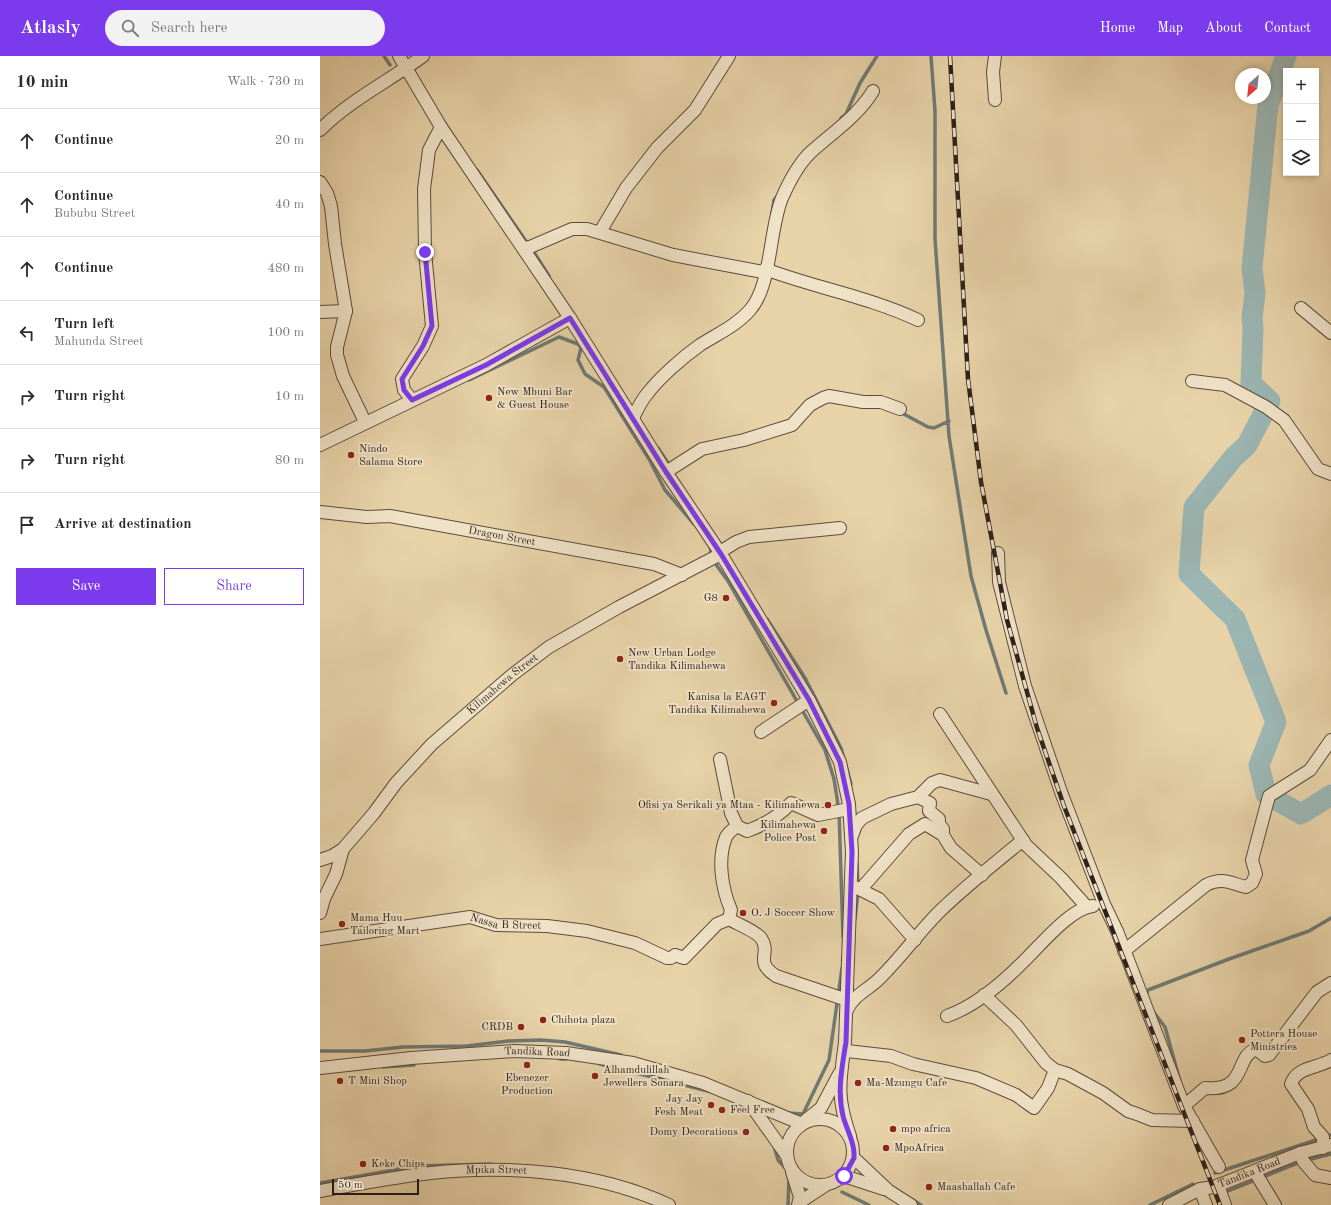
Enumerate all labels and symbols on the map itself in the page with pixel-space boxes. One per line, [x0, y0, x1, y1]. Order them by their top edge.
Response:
north arrow [1235, 68, 1271, 104]
route end [416, 243, 434, 261]
place label: New Mbuni Bar & Guest House [497, 387, 573, 411]
marker: New Mbuni Bar & Guest House [484, 393, 494, 403]
place label: Nindo Salama Store [359, 444, 423, 468]
marker: Nindo Salama Store [346, 450, 356, 460]
street label: Dragon Street [467, 525, 537, 548]
place label: G8 [704, 593, 718, 604]
marker: G8 [721, 593, 731, 603]
place label: New Urban Lodge Tandika Kilimahewa [628, 648, 726, 672]
street label: Kilimahewa Street [465, 652, 540, 717]
marker: New Urban Lodge Tandika Kilimahewa [615, 654, 625, 664]
place label: Kanisa la EAGT Tandika Kilimahewa [668, 692, 767, 716]
marker: Kanisa la EAGT Tandika Kilimahewa [769, 698, 779, 708]
place label: Ofisi ya Serikali ya Mtaa - Kilimahewa [638, 800, 821, 811]
marker: Ofisi ya Serikali ya Mtaa - Kilimahewa [823, 800, 833, 810]
place label: Kilimahewa Police Post [760, 820, 817, 844]
marker: Kilimahewa Police Post [819, 826, 829, 836]
marker: O. J Soccer Show [738, 908, 748, 918]
place label: O. J Soccer Show [751, 908, 835, 919]
street label: Nassa B Street [469, 912, 541, 931]
place label: Mama Huu Tailoring Mart [350, 913, 420, 937]
marker: Mama Huu Tailoring Mart [337, 919, 347, 929]
marker: Chihota plaza [538, 1015, 548, 1025]
place label: Chihota plaza [551, 1015, 616, 1026]
place label: CRDB [482, 1022, 513, 1033]
marker: CRDB [516, 1022, 526, 1032]
place label: Potters House Ministries [1250, 1029, 1317, 1053]
marker: Potters House Ministries [1237, 1035, 1247, 1045]
street label: Tandika Road [504, 1045, 571, 1059]
marker: Ebenezer Production [522, 1060, 532, 1070]
place label: Alhamdulillah Jewellers Sonara [603, 1065, 685, 1089]
marker: Alhamdulillah Jewellers Sonara [590, 1071, 600, 1081]
place label: Ebenezer Production [501, 1073, 553, 1097]
marker: T Mini Shop [335, 1076, 345, 1086]
place label: T Mini Shop [348, 1076, 407, 1087]
marker: Ma-Mzungu Cafe [853, 1078, 863, 1088]
place label: Ma-Mzungu Cafe [866, 1078, 947, 1089]
place label: Jay Jay Fesh Meat [654, 1094, 703, 1118]
marker: Jay Jay Fesh Meat [706, 1100, 716, 1110]
marker: Feel Free [717, 1105, 727, 1115]
place label: Feel Free [730, 1105, 775, 1116]
marker: mpo africa [888, 1124, 898, 1134]
place label: mpo africa [901, 1124, 951, 1135]
place label: Domy Decorations [649, 1127, 738, 1138]
marker: Domy Decorations [741, 1127, 751, 1137]
marker: MpoAfrica [881, 1143, 891, 1153]
place label: MpoAfrica [894, 1143, 945, 1154]
street label: Tandika Road [1216, 1156, 1282, 1190]
marker: Keke Chips [358, 1159, 368, 1169]
place label: Keke Chips [371, 1159, 425, 1170]
street label: Mpika Street [466, 1164, 528, 1176]
route start [835, 1167, 853, 1185]
scale bar [332, 1177, 419, 1196]
marker: Maashallah Cafe [924, 1182, 934, 1192]
place label: Maashallah Cafe [937, 1182, 1015, 1193]

